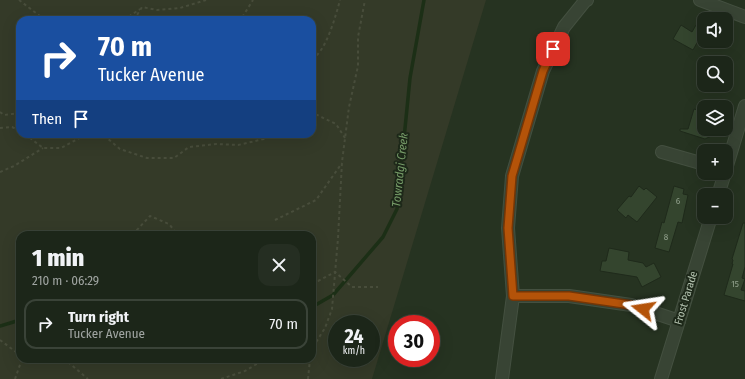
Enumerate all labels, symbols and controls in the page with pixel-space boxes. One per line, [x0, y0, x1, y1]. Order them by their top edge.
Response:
map controls [697, 12, 733, 224]
button: sound [697, 12, 733, 48]
text: 70 m [98, 30, 152, 63]
icon: right [32, 32, 84, 84]
pin [536, 32, 570, 66]
icon: arrive [542, 38, 564, 60]
button: search [697, 56, 733, 92]
text: Tucker Avenue [98, 64, 204, 86]
button: layers [697, 100, 733, 136]
icon: arrive [70, 108, 92, 130]
text: Then [32, 110, 62, 128]
water label: Towradgi Creek [389, 132, 411, 208]
button: + [697, 144, 733, 180]
button: − [697, 188, 733, 224]
house number: 6 [676, 196, 681, 206]
house number: 8 [664, 232, 669, 242]
text: 1 min [32, 244, 84, 272]
button: close [258, 244, 300, 286]
street label: Frost Parade [672, 270, 700, 326]
text: 210 m · 06:29 [32, 273, 99, 288]
house number: 15 [731, 279, 739, 289]
position arrow [622, 288, 664, 330]
text: Turn right [68, 308, 129, 326]
icon: right [34, 313, 56, 335]
text: 70 m [269, 315, 298, 333]
speed limit sign: 30 [388, 315, 440, 367]
text: 24 [344, 324, 364, 348]
text: Tucker Avenue [68, 326, 145, 341]
text: km/h [343, 345, 365, 357]

